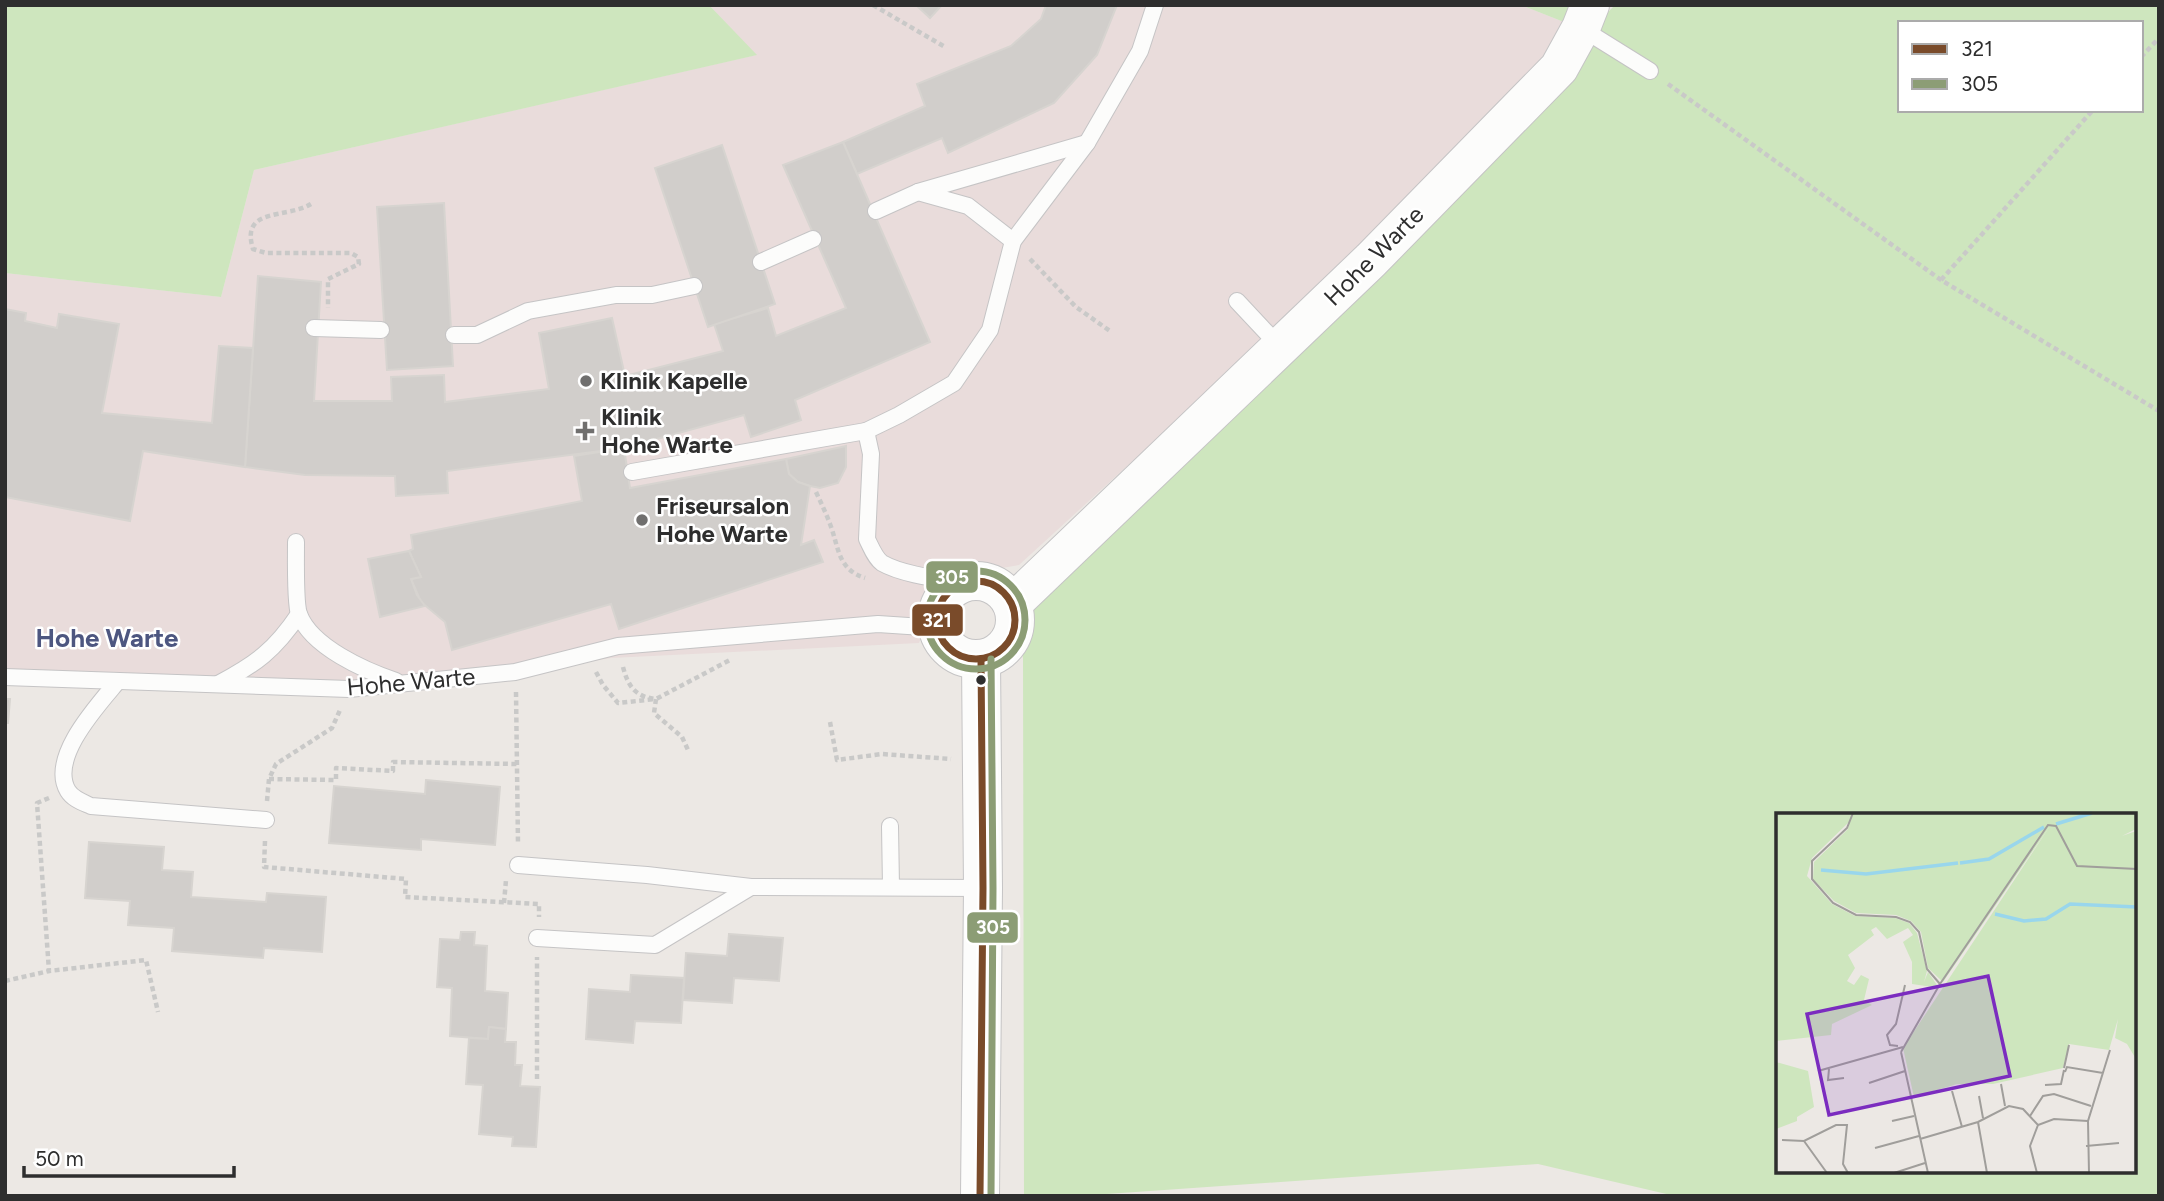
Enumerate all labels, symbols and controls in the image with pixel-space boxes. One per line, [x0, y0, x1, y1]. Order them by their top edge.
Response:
legend [1898, 21, 2143, 112]
text: 321 [1961, 36, 1993, 61]
text: 305 [1961, 71, 1998, 96]
street label: Hohe Warte [1318, 200, 1429, 311]
place label: Klinik Kapelle [600, 366, 748, 395]
marker: Klinik Kapelle [578, 373, 594, 389]
place label: Klinik Hohe Warte [601, 402, 733, 459]
marker: Klinik Hohe Warte [575, 421, 595, 441]
place label: Friseursalon Hohe Warte [656, 491, 789, 548]
marker: Friseursalon Hohe Warte [634, 512, 650, 528]
line badge: 305 [925, 560, 979, 594]
text: 305 [935, 566, 969, 589]
line badge: 321 [911, 603, 964, 637]
text: 321 [922, 609, 952, 632]
district label: Hohe Warte [36, 622, 178, 654]
street label: Hohe Warte [345, 661, 476, 702]
unlabelled marker [974, 673, 988, 687]
inset map [1776, 813, 2136, 1173]
line badge: 305 [966, 911, 1019, 944]
text: 305 [976, 916, 1010, 939]
scale bar [24, 1134, 234, 1178]
text: 50 m [35, 1146, 84, 1171]

